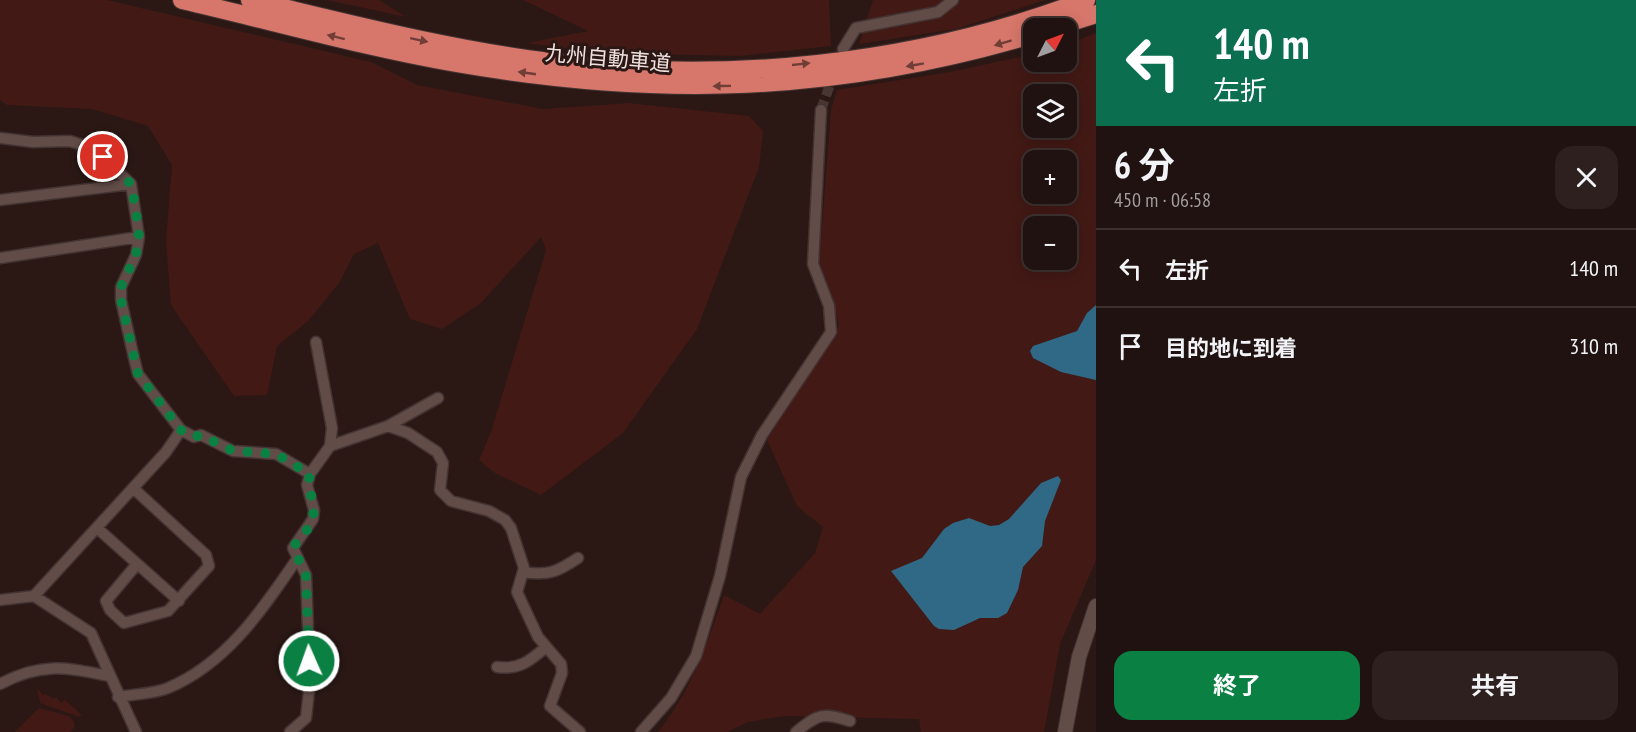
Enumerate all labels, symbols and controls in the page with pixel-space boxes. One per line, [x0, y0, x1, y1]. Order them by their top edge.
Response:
text: 140 m [1213, 16, 1310, 71]
north arrow [1023, 18, 1077, 72]
map controls [1023, 18, 1077, 270]
icon: left [1114, 24, 1192, 102]
one-way arrow [327, 31, 345, 41]
one-way arrow [410, 36, 429, 45]
street label: 九州自動車道 [544, 39, 672, 77]
one-way arrow [994, 39, 1012, 48]
one-way arrow [791, 59, 810, 69]
one-way arrow [905, 60, 924, 69]
one-way arrow [518, 69, 537, 78]
text: 左折 [1213, 73, 1267, 107]
one-way arrow [712, 81, 731, 91]
button: layers [1023, 84, 1077, 138]
pin [77, 131, 128, 182]
icon: arrive [86, 140, 119, 173]
text: 6 分 [1114, 141, 1175, 188]
button: close [1555, 146, 1618, 209]
button: + [1023, 150, 1077, 204]
text: 450 m · 06:58 [1114, 187, 1211, 213]
button: − [1023, 216, 1077, 270]
icon: left [1114, 252, 1147, 285]
text: 140 m [1569, 254, 1618, 282]
text: 左折 [1165, 256, 1209, 284]
icon: arrive [1114, 330, 1147, 363]
text: 310 m [1569, 332, 1618, 360]
text: 目的地に到着 [1165, 334, 1297, 362]
position arrow [277, 629, 341, 693]
button: 終了 [1114, 651, 1360, 720]
button: 共有 [1372, 651, 1618, 720]

